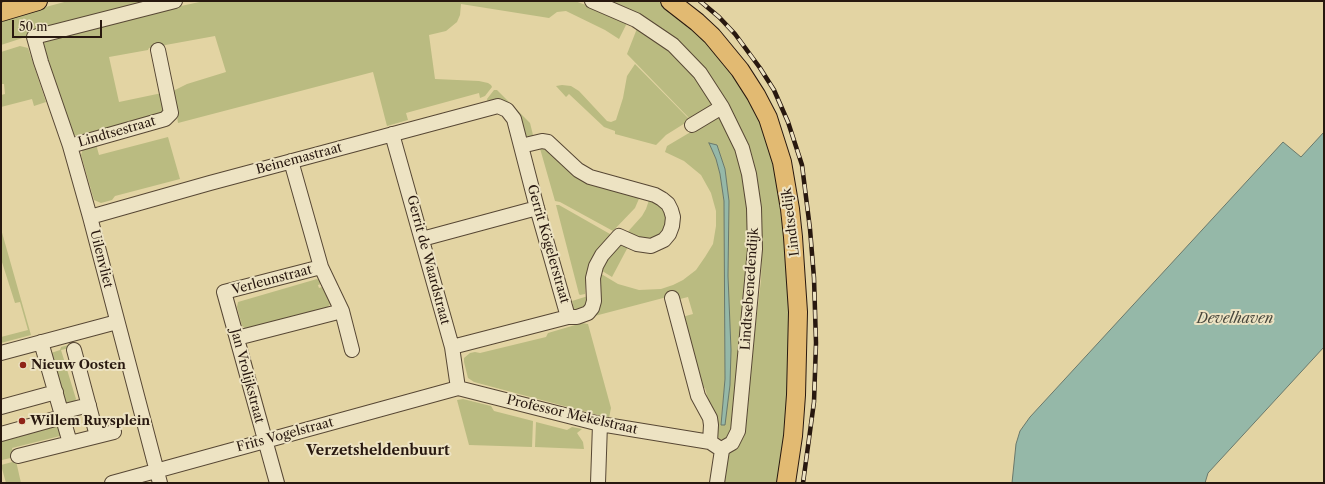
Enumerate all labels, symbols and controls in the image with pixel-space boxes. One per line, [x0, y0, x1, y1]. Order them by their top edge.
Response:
scale bar [14, 12, 104, 38]
text: 50 m [19, 19, 48, 34]
street label: Lindtsestraat [76, 113, 158, 151]
street label: Beinemastraat [254, 140, 344, 178]
street label: Gerrit Kögelerstraat [524, 183, 572, 305]
street label: Lindtsedijk [779, 187, 803, 257]
street label: Gerrit de Waardstraat [403, 194, 453, 326]
street label: Lindtsebenedendijk [738, 227, 762, 351]
street label: Uilenvliet [86, 228, 116, 290]
street label: Verleunstraat [230, 262, 314, 298]
water label: Develhaven [1197, 311, 1273, 327]
street label: Jan Vrolijkstraat [227, 327, 267, 425]
place label: Nieuw Oosten [31, 357, 126, 373]
marker: Nieuw Oosten [18, 360, 28, 370]
street label: Professor Mekelstraat [505, 392, 639, 438]
place label: Willem Ruysplein [30, 413, 150, 429]
street label: Frits Vogelstraat [235, 415, 335, 455]
marker: Willem Ruysplein [17, 416, 27, 426]
district label: Verzetsheldenbuurt [306, 443, 450, 459]

